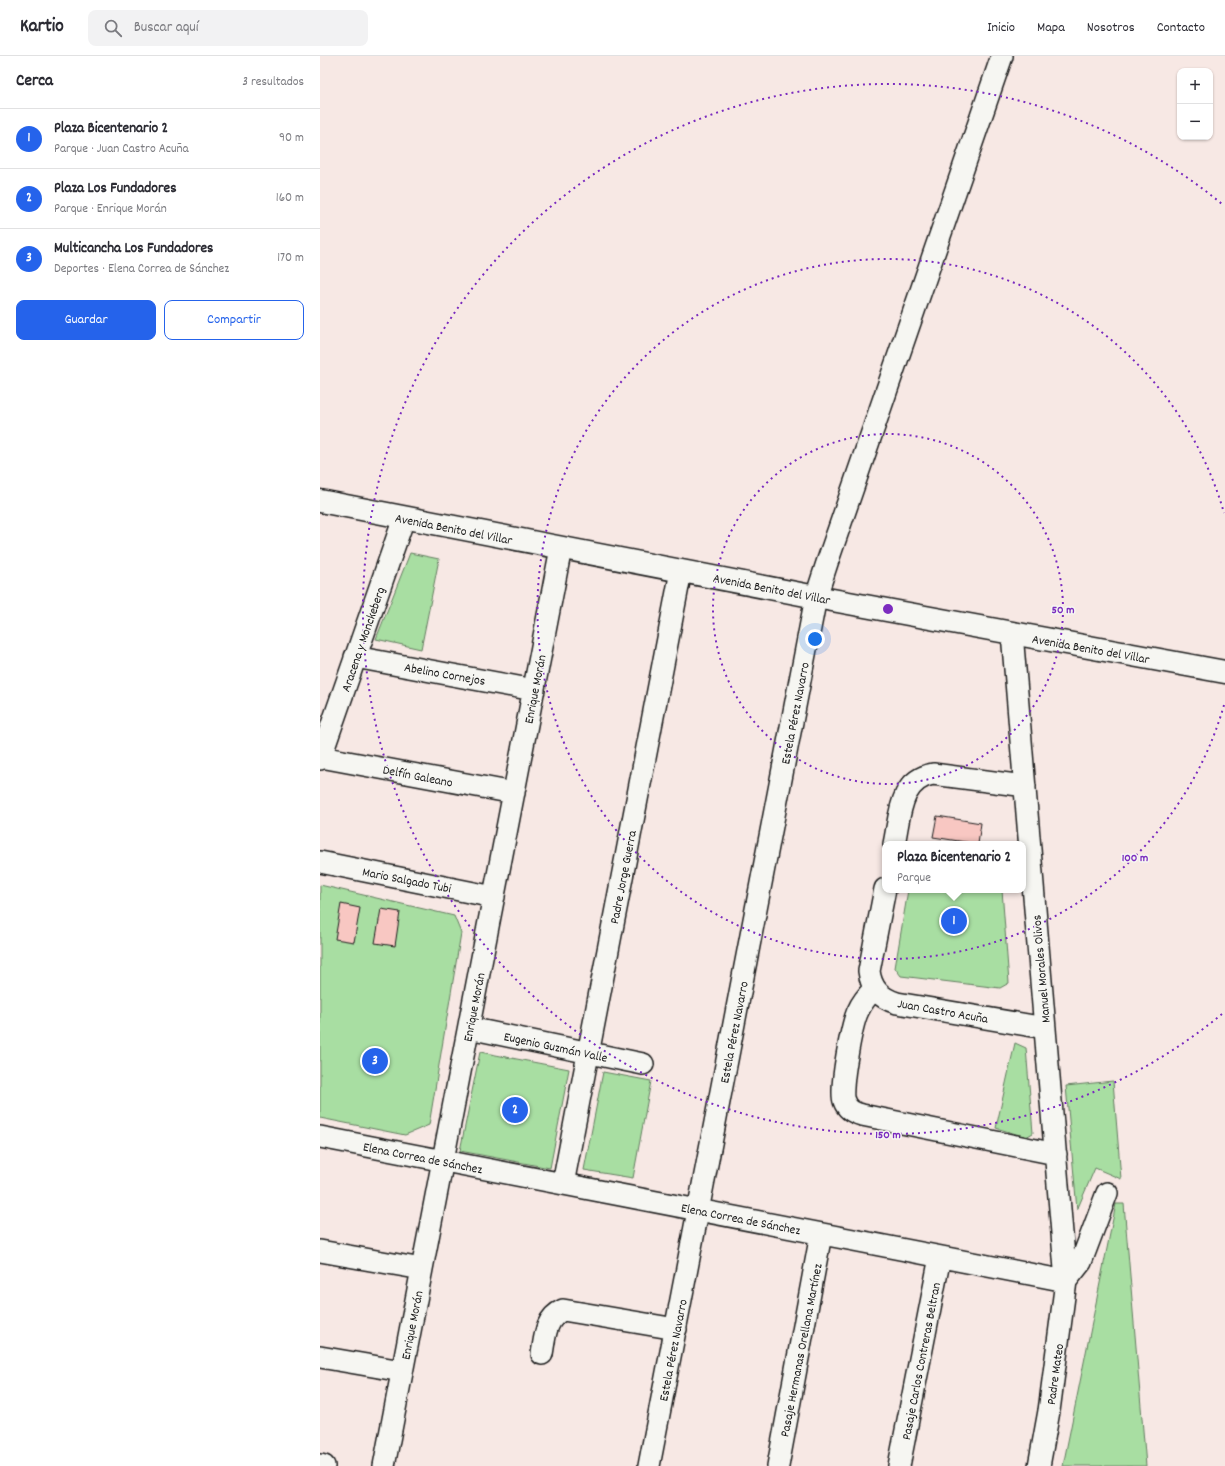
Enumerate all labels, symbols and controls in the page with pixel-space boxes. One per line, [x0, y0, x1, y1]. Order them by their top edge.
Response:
search box [88, 10, 368, 46]
text: Kartio [20, 14, 64, 41]
icon: search [102, 17, 124, 39]
text: Buscar aquí [134, 17, 199, 39]
text: Inicio [987, 18, 1015, 38]
text: Mapa [1037, 18, 1065, 38]
text: Nosotros [1087, 18, 1135, 38]
text: Contacto [1157, 18, 1205, 38]
map controls [1177, 68, 1213, 140]
button: + [1177, 68, 1213, 104]
text: Cerca [16, 70, 53, 94]
text: 3 resultados [242, 73, 304, 92]
button: − [1177, 104, 1213, 140]
text: Plaza Bicentenario 2 [54, 118, 168, 140]
text: 1 [28, 129, 30, 148]
text: 90 m [279, 129, 304, 148]
text: Parque · Juan Castro Acuña [54, 140, 189, 159]
text: Plaza Los Fundadores [54, 178, 177, 200]
text: 2 [26, 189, 32, 208]
text: 160 m [276, 189, 304, 208]
text: Parque · Enrique Morán [54, 200, 167, 219]
text: Multicancha Los Fundadores [54, 238, 213, 260]
text: 3 [26, 249, 32, 268]
text: 170 m [277, 249, 304, 268]
text: Deportes · Elena Correa de Sánchez [54, 260, 229, 279]
button: Guardar [16, 300, 156, 340]
button: Compartir [164, 300, 304, 340]
street label: Avenida Benito del Villar [393, 510, 514, 551]
street label: Avenida Benito del Villar [711, 570, 832, 611]
street label: Aracena y Monckeberg [338, 585, 391, 695]
centre of rings [881, 602, 895, 616]
text: 50 m [1051, 602, 1075, 619]
your location [805, 629, 825, 649]
street label: Avenida Benito del Villar [1030, 631, 1151, 670]
street label: Enrique Morán [520, 653, 552, 726]
street label: Abelino Cornejos [402, 659, 487, 692]
street label: Estela Pérez Navarro [777, 661, 816, 766]
street label: Delfín Galeano [381, 761, 454, 794]
street label: Padre Jorge Guerra [606, 828, 643, 926]
popup [882, 841, 1026, 893]
text: Plaza Bicentenario 2 [897, 847, 1011, 869]
text: 100 m [1122, 850, 1148, 867]
street label: Mario Salgado Tubi [360, 864, 453, 899]
text: Parque [897, 869, 931, 888]
pin: 1 [941, 906, 967, 936]
street label: Manuel Morales Olivos [1028, 914, 1057, 1024]
street label: Enrique Morán [459, 971, 491, 1044]
street label: Estela Pérez Navarro [716, 980, 755, 1085]
street label: Juan Castro Acuña [896, 995, 990, 1030]
street label: Eugenio Guzmán Valle [502, 1028, 609, 1069]
pin: 3 [362, 1046, 388, 1076]
pin: 2 [502, 1095, 528, 1125]
text: 150 m [875, 1127, 901, 1144]
street label: Elena Correa de Sánchez [361, 1139, 484, 1180]
street label: Elena Correa de Sánchez [679, 1200, 802, 1241]
street label: Pasaje Hermanas Orellana Martínez [776, 1262, 829, 1439]
street label: Pasaje Carlos Contreras Beltran [898, 1281, 947, 1442]
street label: Enrique Morán [397, 1289, 429, 1362]
street label: Estela Pérez Navarro [655, 1298, 694, 1403]
street label: Padre Mateo [1043, 1342, 1070, 1406]

